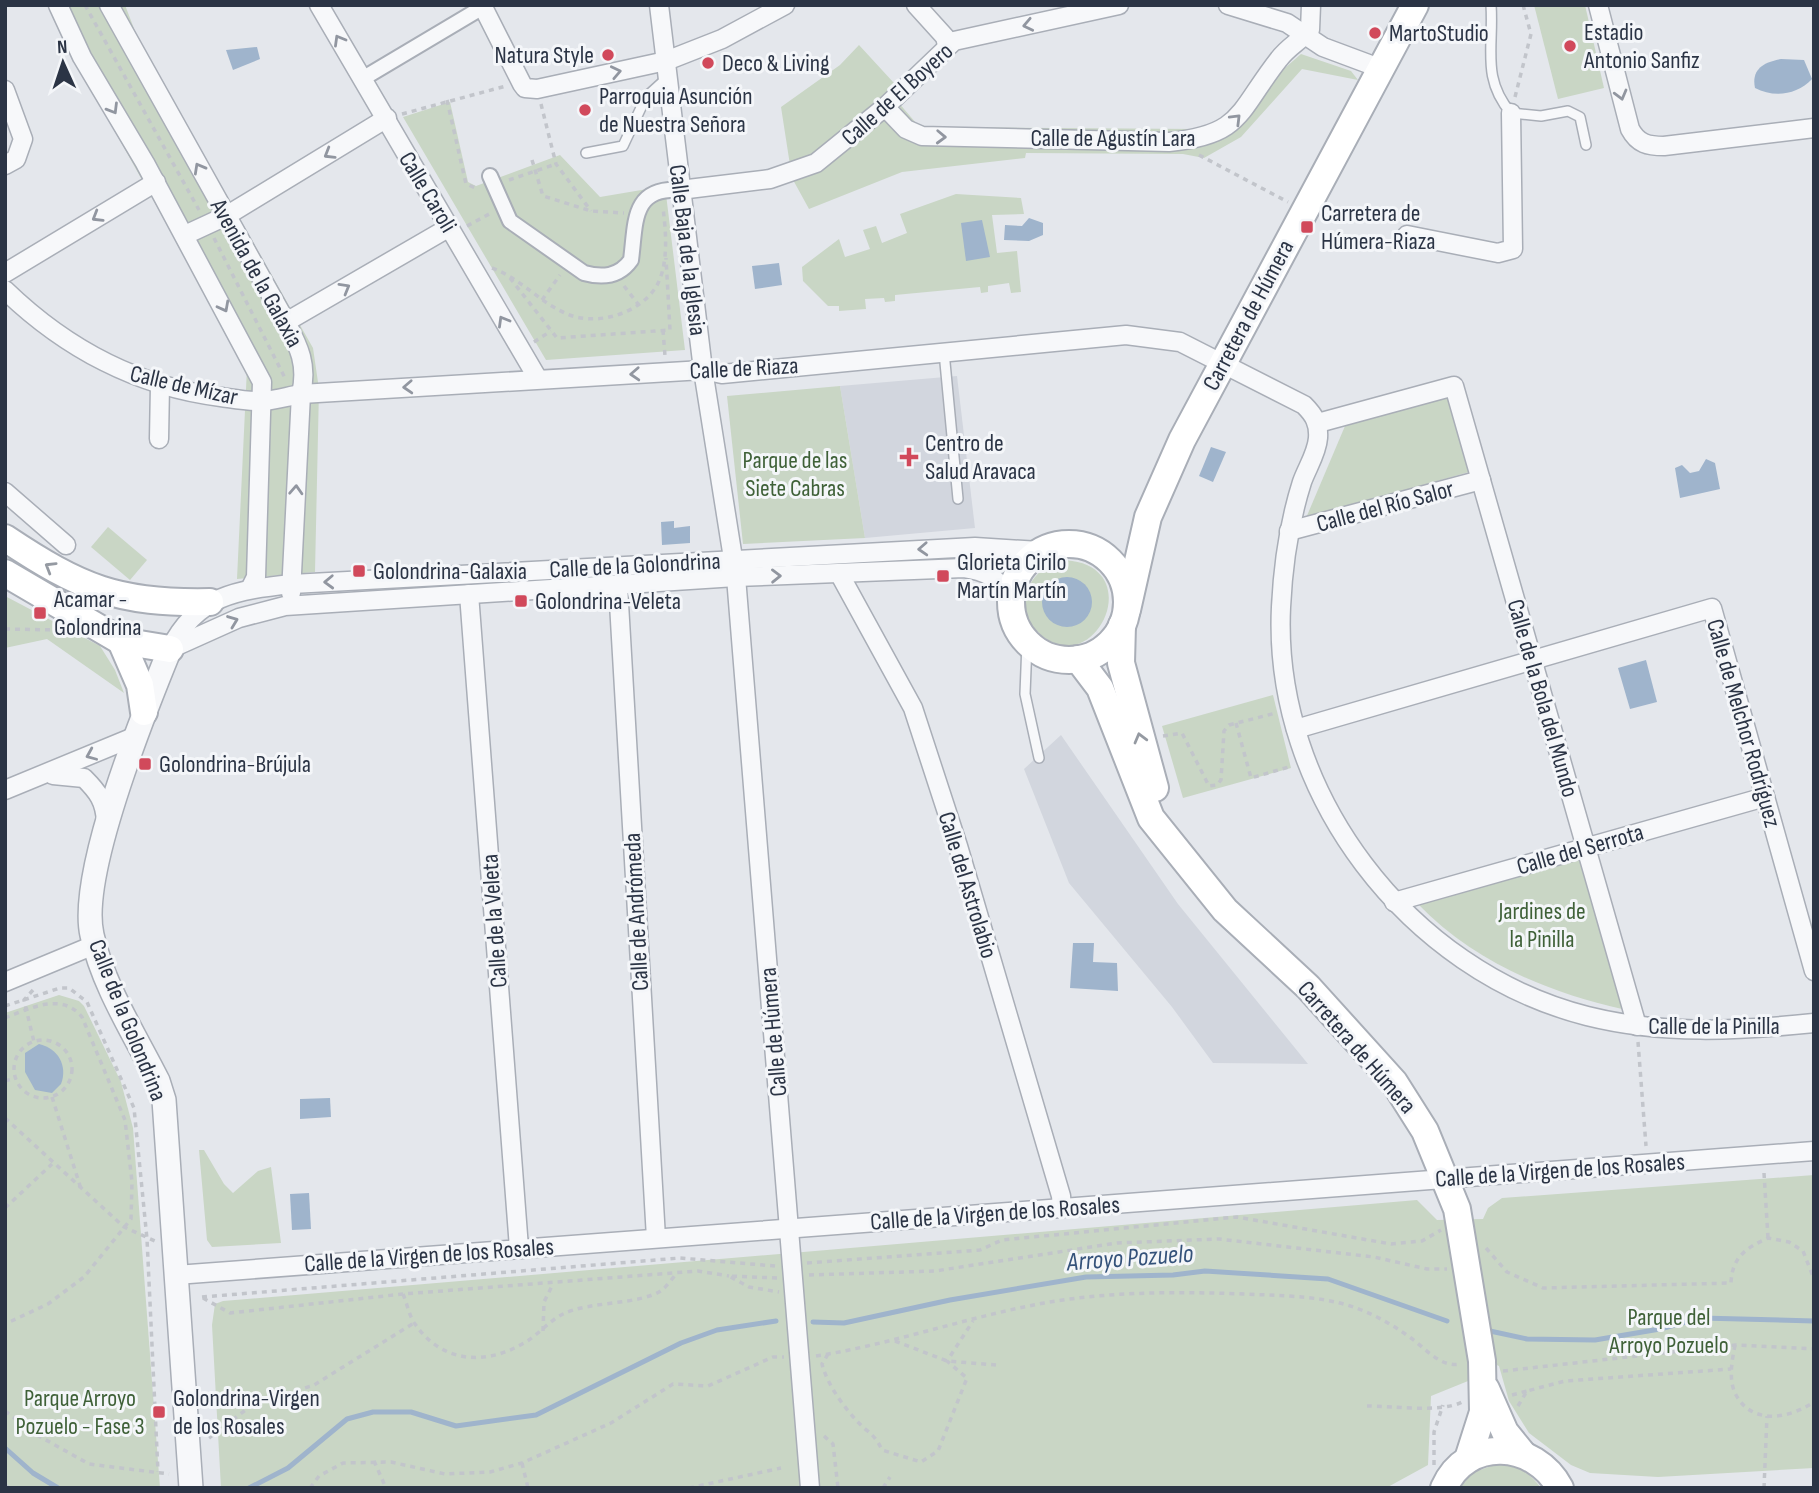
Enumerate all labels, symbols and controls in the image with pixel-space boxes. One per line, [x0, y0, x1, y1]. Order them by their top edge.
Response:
one-way arrow [1022, 16, 1034, 31]
place label: Estadio Antonio Sanfiz [1583, 18, 1700, 75]
place label: MartoStudio [1389, 19, 1489, 48]
marker: MartoStudio [1367, 25, 1383, 41]
north arrow [28, 28, 98, 98]
one-way arrow [334, 34, 347, 47]
text: N [57, 36, 68, 59]
street label: Calle de El Boyero [836, 37, 959, 152]
marker: Estadio Antonio Sanfiz [1562, 38, 1578, 54]
place label: Natura Style [495, 41, 594, 70]
marker: Natura Style [600, 47, 616, 63]
place label: Deco & Living [722, 49, 830, 78]
marker: Deco & Living [700, 55, 716, 71]
one-way arrow [610, 65, 622, 80]
place label: Parroquia Asunción de Nuestra Señora [599, 82, 753, 139]
one-way arrow [1613, 89, 1627, 101]
one-way arrow [104, 101, 117, 114]
marker: Parroquia Asunción de Nuestra Señora [577, 102, 593, 118]
one-way arrow [1227, 114, 1240, 127]
street label: Calle de Agustín Lara [1031, 124, 1195, 153]
one-way arrow [936, 129, 947, 144]
one-way arrow [323, 146, 336, 159]
street label: Calle Caroli [392, 147, 463, 238]
one-way arrow [194, 162, 207, 175]
street label: Calle Baja de la Iglesia [663, 163, 712, 337]
street label: Avenida de la Galaxia [203, 193, 309, 352]
place label: Carretera de Húmera-Riaza [1321, 199, 1436, 256]
one-way arrow [92, 209, 105, 222]
marker: Carretera de Húmera-Riaza [1299, 219, 1315, 235]
street label: Carretera de Húmera [1197, 235, 1300, 395]
one-way arrow [338, 283, 351, 296]
one-way arrow [216, 300, 229, 312]
one-way arrow [498, 315, 511, 328]
street label: Calle de Riaza [689, 351, 799, 386]
street label: Calle de Mízar [127, 359, 241, 412]
one-way arrow [629, 366, 640, 381]
one-way arrow [402, 380, 413, 395]
place label: Centro de Salud Aravaca [925, 429, 1036, 486]
park label: Parque de las Siete Cabras [743, 446, 847, 503]
marker: Centro de Salud Aravaca [899, 447, 919, 467]
street label: Calle del Río Salor [1313, 474, 1457, 539]
one-way arrow [289, 484, 304, 495]
one-way arrow [917, 542, 928, 557]
street label: Calle de la Golondrina [549, 547, 721, 584]
place label: Glorieta Cirilo Martín Martín [957, 548, 1067, 605]
place label: Golondrina-Galaxia [373, 557, 527, 586]
one-way arrow [45, 563, 58, 576]
marker: Golondrina-Galaxia [351, 563, 367, 579]
one-way arrow [771, 568, 781, 584]
marker: Glorieta Cirilo Martín Martín [935, 568, 951, 584]
one-way arrow [323, 574, 334, 590]
place label: Acamar - Golondrina [53, 585, 142, 642]
place label: Golondrina-Veleta [535, 587, 681, 616]
marker: Golondrina-Veleta [513, 593, 529, 609]
street label: Calle de la Bola del Mundo [1500, 596, 1585, 800]
marker: Acamar - Golondrina [32, 605, 48, 621]
one-way arrow [226, 616, 238, 630]
street label: Calle de Melchor Rodríguez [1700, 616, 1787, 831]
one-way arrow [1134, 732, 1148, 744]
one-way arrow [86, 747, 98, 761]
place label: Golondrina-Brújula [159, 750, 311, 779]
marker: Golondrina-Brújula [137, 756, 153, 772]
street label: Calle del Astrolabio [931, 808, 1004, 962]
street label: Calle del Serrota [1513, 818, 1647, 881]
street label: Calle de Andrómeda [618, 832, 655, 992]
street label: Calle de la Veleta [475, 853, 514, 989]
park label: Jardines de la Pinilla [1497, 897, 1586, 954]
street label: Calle de la Golondrina [82, 935, 173, 1105]
street label: Calle de Húmera [753, 966, 794, 1098]
street label: Carretera de Húmera [1291, 975, 1422, 1120]
street label: Calle de la Pinilla [1648, 1012, 1780, 1041]
street label: Calle de la Virgen de los Rosales [1434, 1147, 1686, 1194]
street label: Calle de la Virgen de los Rosales [869, 1190, 1121, 1237]
street label: Calle de la Virgen de los Rosales [303, 1232, 555, 1279]
water label: Arroyo Pozuelo [1065, 1239, 1195, 1278]
park label: Parque del Arroyo Pozuelo [1608, 1303, 1729, 1360]
park label: Parque Arroyo Pozuelo - Fase 3 [15, 1384, 145, 1441]
place label: Golondrina-Virgen de los Rosales [173, 1384, 320, 1441]
marker: Golondrina-Virgen de los Rosales [151, 1404, 167, 1420]

